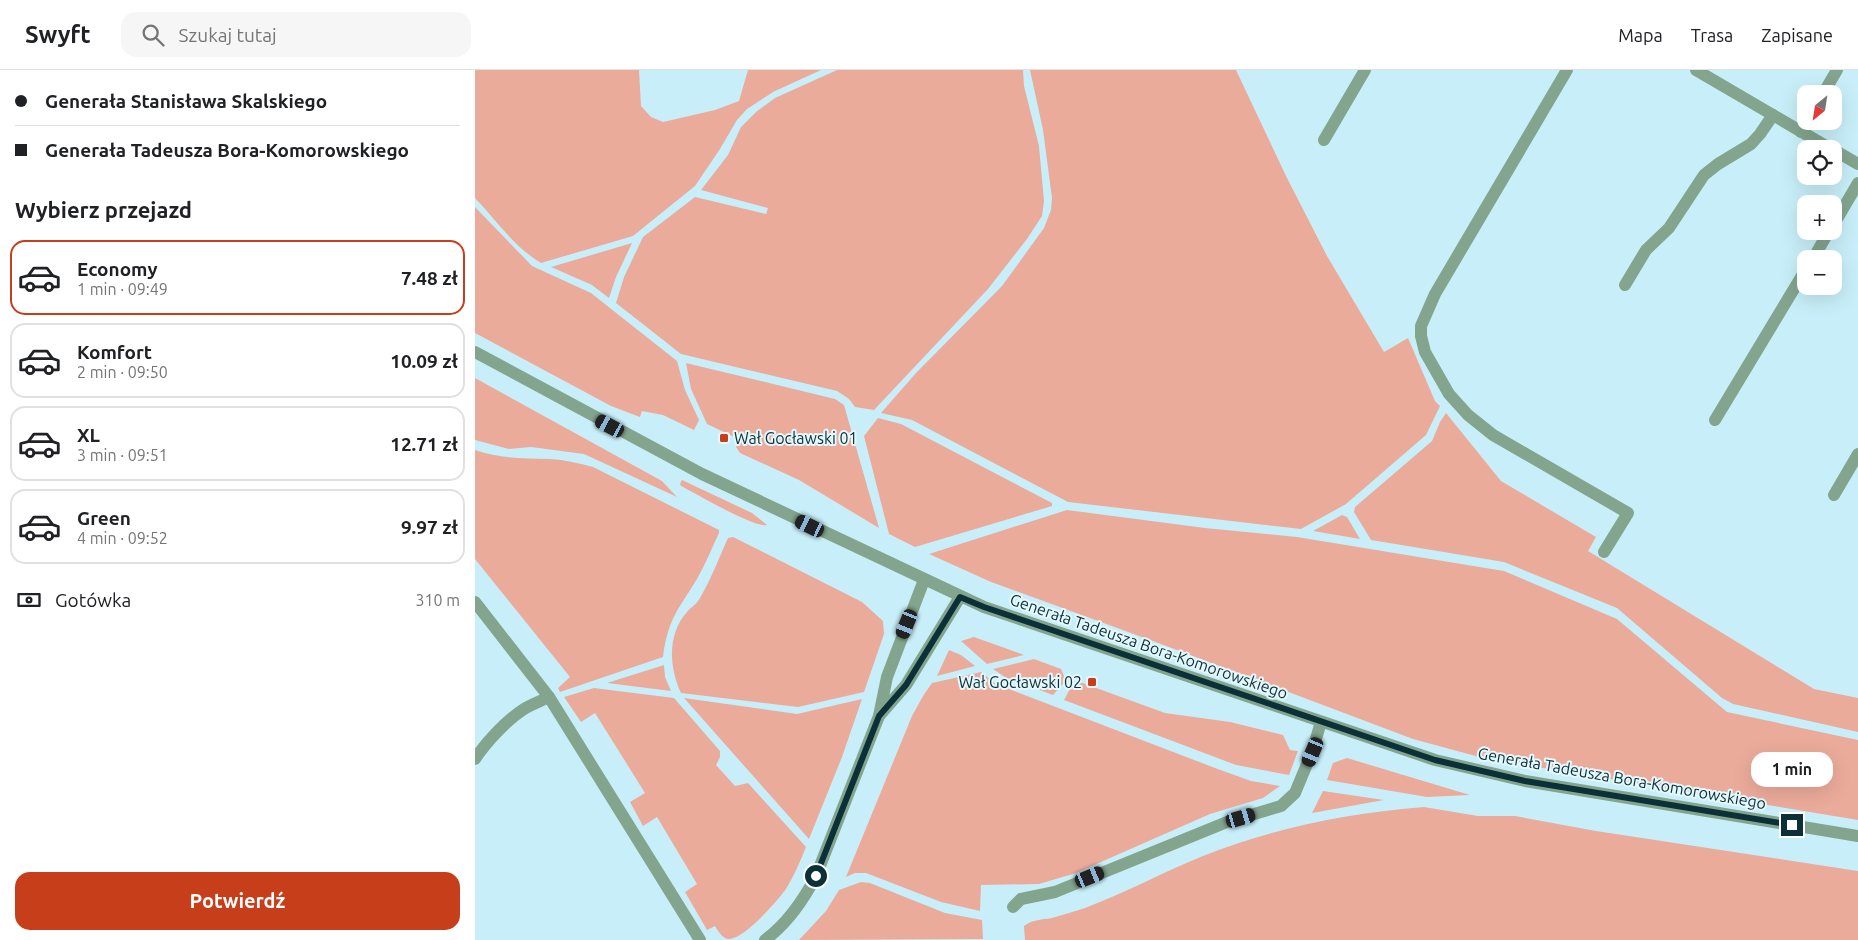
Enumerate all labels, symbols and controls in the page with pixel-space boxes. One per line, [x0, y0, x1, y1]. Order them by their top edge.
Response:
search box [121, 12, 471, 57]
text: Swyft [25, 21, 91, 48]
icon: search [139, 21, 167, 49]
text: Szukaj tutaj [179, 24, 277, 46]
text: Mapa [1618, 25, 1663, 45]
text: Trasa [1691, 25, 1733, 45]
text: Zapisane [1761, 25, 1833, 45]
north arrow [1797, 85, 1843, 130]
map controls [1797, 85, 1842, 295]
text: Generała Stanisława Skalskiego [45, 90, 327, 112]
text: Generała Tadeusza Bora-Komorowskiego [45, 139, 409, 161]
button: locate [1797, 140, 1842, 185]
button: + [1797, 195, 1842, 240]
text: Wybierz przejazd [15, 197, 192, 222]
button: − [1797, 250, 1842, 295]
icon: car [17, 255, 62, 300]
text: Economy [77, 258, 158, 280]
text: 7.48 zł [401, 267, 458, 289]
text: 1 min · 09:49 [77, 280, 168, 298]
icon: car [17, 338, 62, 383]
text: Komfort [77, 341, 152, 363]
text: 10.09 zł [390, 350, 458, 372]
text: 2 min · 09:50 [77, 363, 168, 381]
car [593, 412, 626, 440]
icon: car [17, 421, 62, 466]
text: XL [77, 424, 100, 446]
place label: Wał Gocławski 01 [734, 429, 858, 447]
marker: Wał Gocławski 01 [718, 432, 730, 444]
text: 12.71 zł [390, 433, 458, 455]
text: 3 min · 09:51 [77, 446, 168, 464]
icon: car [17, 504, 62, 549]
text: Green [77, 507, 131, 529]
car [793, 513, 826, 539]
text: 9.97 zł [401, 516, 458, 538]
text: 4 min · 09:52 [77, 529, 168, 547]
icon: cash [15, 586, 43, 614]
text: Gotówka [55, 589, 131, 611]
street label: Generała Tadeusza Bora-Komorowskiego [1008, 590, 1290, 702]
text: 310 m [415, 591, 460, 609]
car [894, 607, 919, 641]
place label: Wał Gocławski 02 [958, 673, 1082, 691]
marker: Wał Gocławski 02 [1086, 676, 1098, 688]
car [1300, 735, 1325, 769]
street label: Generała Tadeusza Bora-Komorowskiego [1476, 744, 1768, 812]
callout: 1 min [1751, 752, 1833, 788]
text: 1 min [1772, 760, 1812, 778]
car [1224, 807, 1257, 829]
route end [1781, 814, 1803, 836]
car [1073, 864, 1106, 890]
route start [805, 865, 827, 887]
button: Potwierdź [15, 872, 460, 930]

